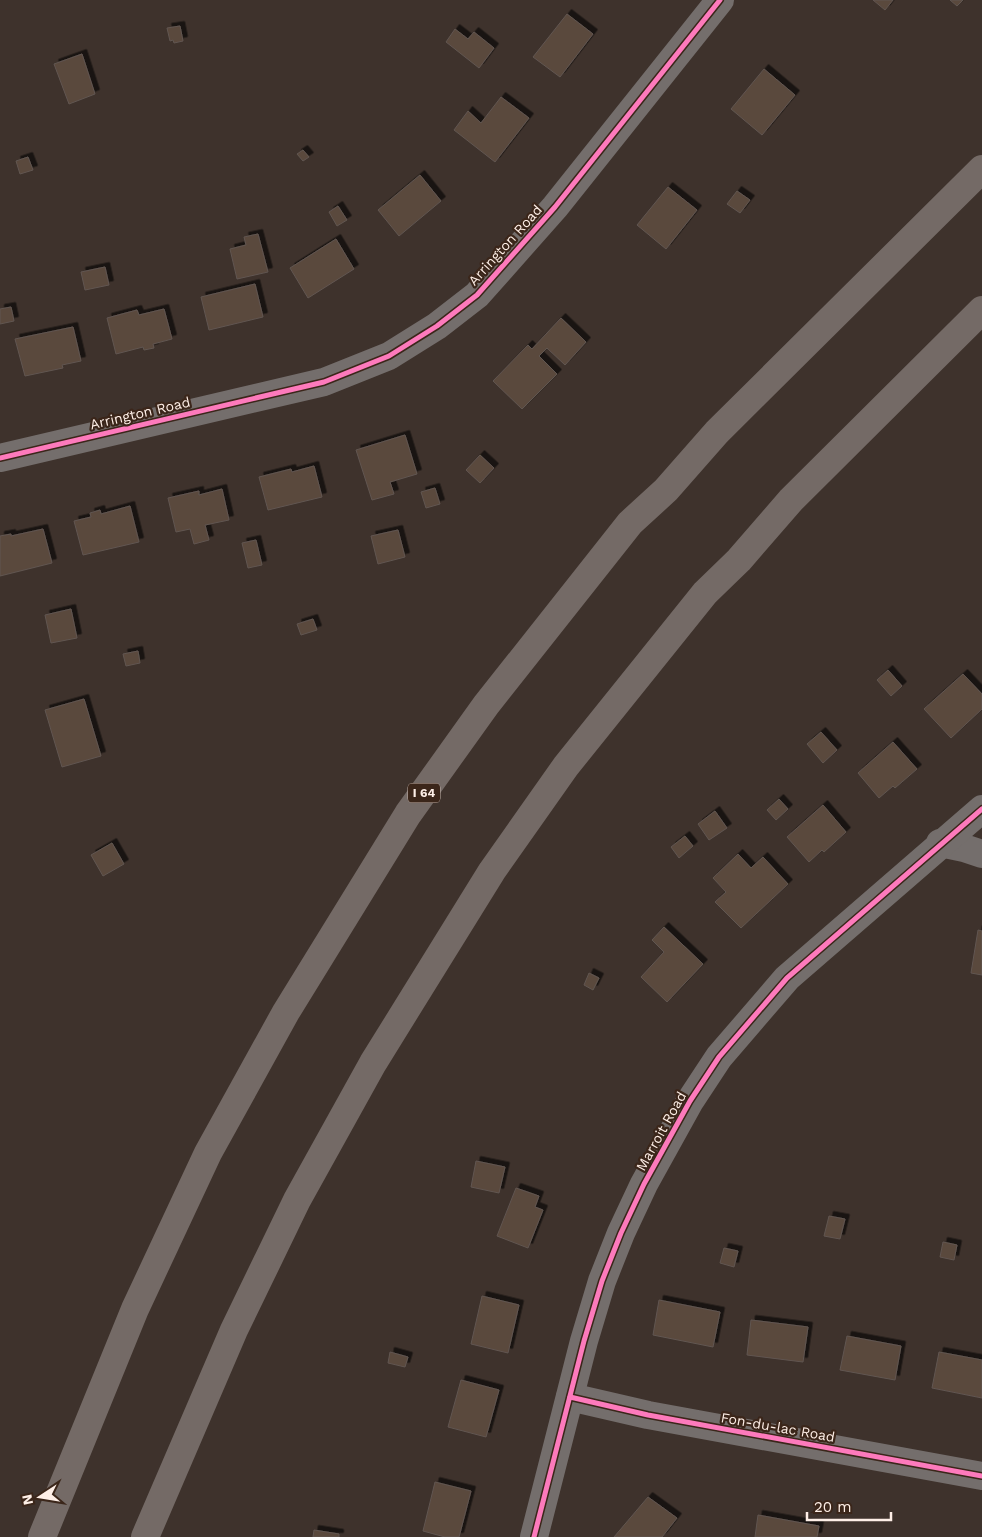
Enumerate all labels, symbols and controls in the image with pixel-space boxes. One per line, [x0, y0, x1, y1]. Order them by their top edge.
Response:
street label: Arrington Road [465, 202, 545, 288]
street label: Arrington Road [88, 394, 192, 432]
road number: I 64 [408, 784, 440, 802]
street label: Marroit Road [633, 1089, 689, 1173]
street label: Fon-du-lac Road [720, 1409, 836, 1445]
north arrow [15, 1472, 65, 1522]
scale bar [807, 1490, 891, 1522]
text: N [18, 1493, 36, 1506]
text: 20 m [814, 1498, 852, 1516]

